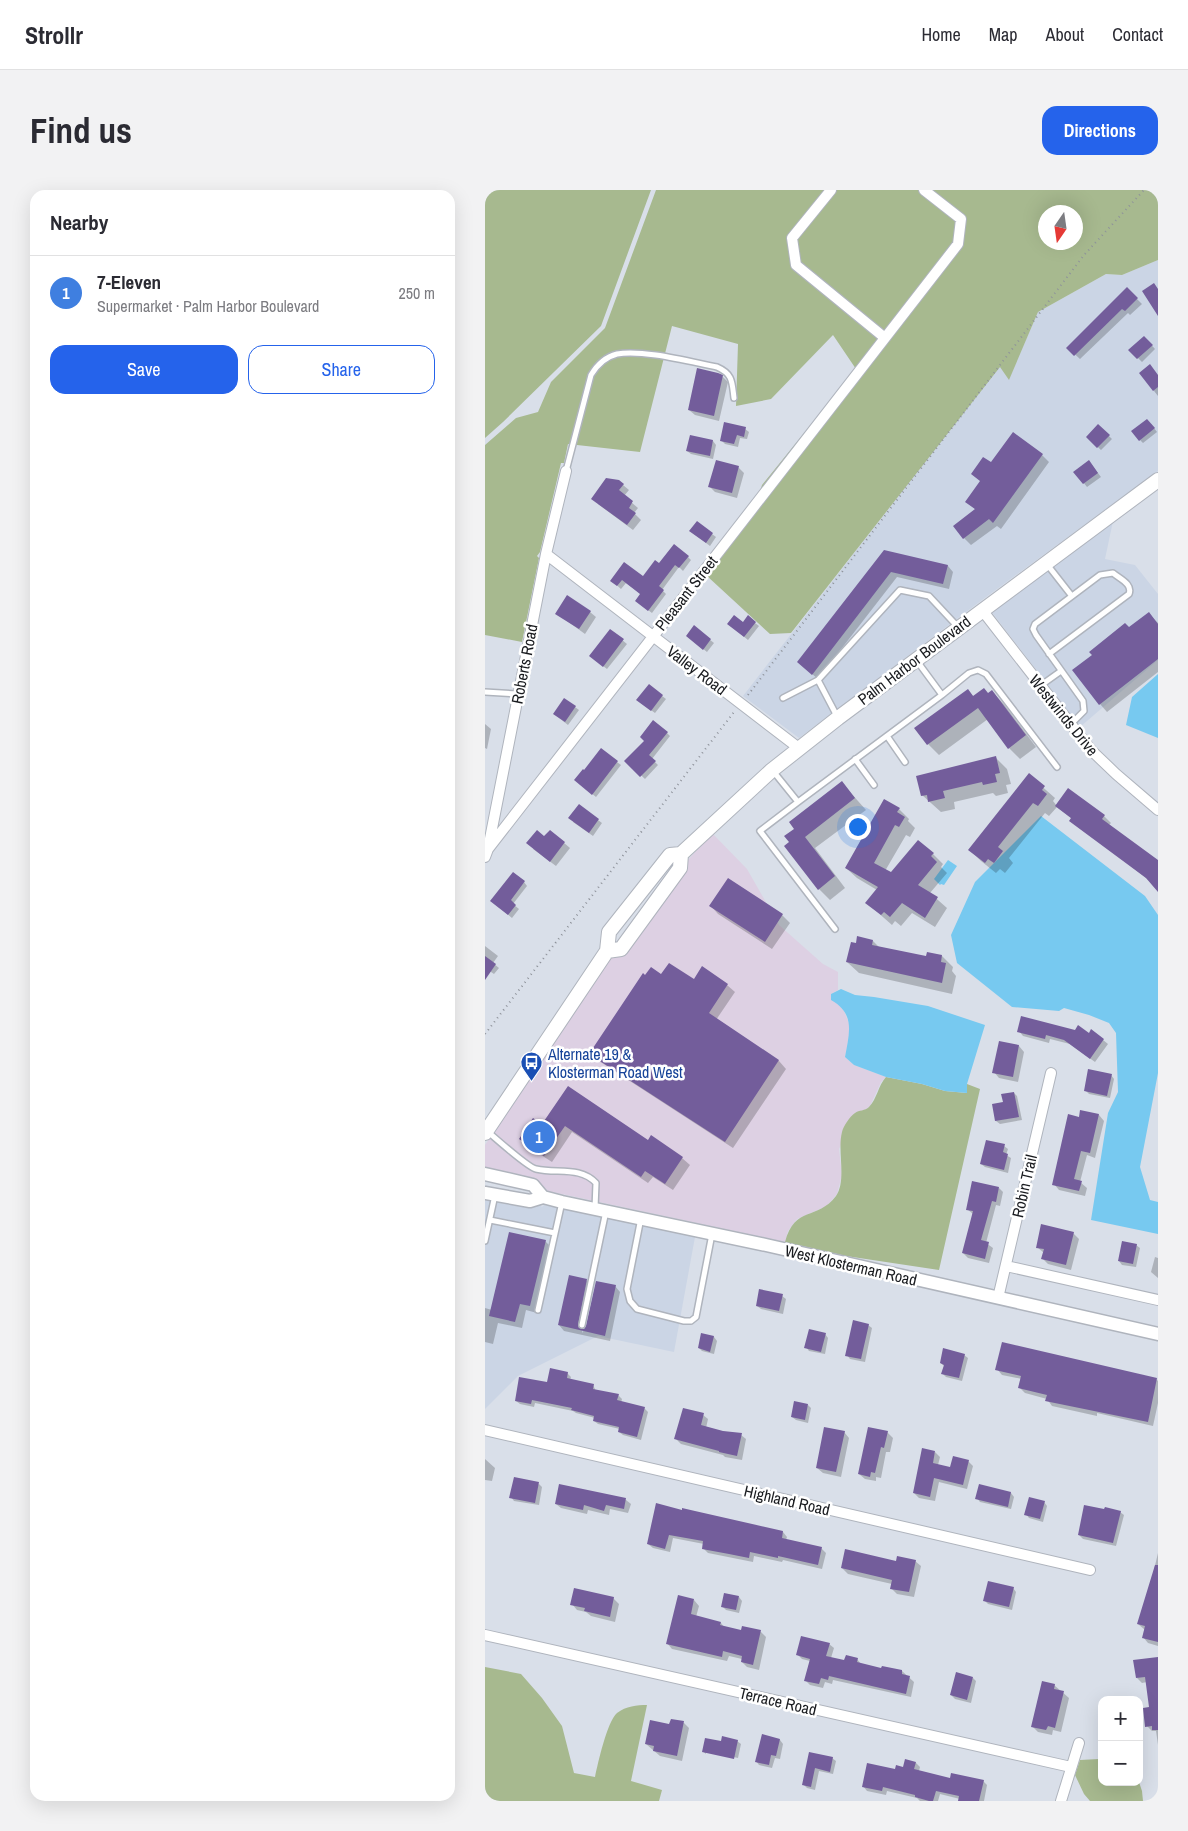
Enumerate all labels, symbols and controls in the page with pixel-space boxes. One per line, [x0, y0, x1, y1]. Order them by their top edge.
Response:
text: Strollr [25, 19, 83, 51]
text: Home [921, 22, 961, 47]
text: Map [989, 22, 1018, 47]
text: About [1046, 22, 1084, 47]
text: Contact [1112, 22, 1163, 47]
button: Directions [1042, 106, 1158, 155]
text: Find us [30, 107, 132, 154]
north arrow [1038, 205, 1083, 250]
text: Nearby [50, 208, 108, 237]
text: 7-Eleven [97, 269, 161, 295]
text: 1 [62, 282, 70, 304]
text: 250 m [399, 282, 435, 304]
text: Supermarket · Palm Harbor Boulevard [97, 295, 319, 317]
button: Save [50, 345, 238, 394]
button: Share [248, 345, 435, 394]
street label: Pleasant Street [650, 551, 722, 635]
street label: Palm Harbor Boulevard [853, 610, 975, 710]
street label: Roberts Road [505, 622, 543, 706]
street label: Valley Road [663, 640, 731, 700]
street label: Westwinds Drive [1024, 670, 1104, 760]
your location [845, 814, 871, 840]
place label: Alternate 19 & Klosterman Road West [547, 1043, 683, 1083]
bus stop icon: Alternate 19 & Klosterman Road West [520, 1051, 544, 1082]
pin: 1 [523, 1118, 555, 1156]
street label: Robin Trail [1006, 1152, 1042, 1220]
street label: West Klosterman Road [783, 1239, 919, 1291]
street label: Highland Road [742, 1479, 832, 1521]
street label: Terrace Road [737, 1681, 819, 1721]
map controls [1098, 1696, 1143, 1786]
button: + [1098, 1696, 1143, 1741]
button: − [1098, 1741, 1143, 1786]

